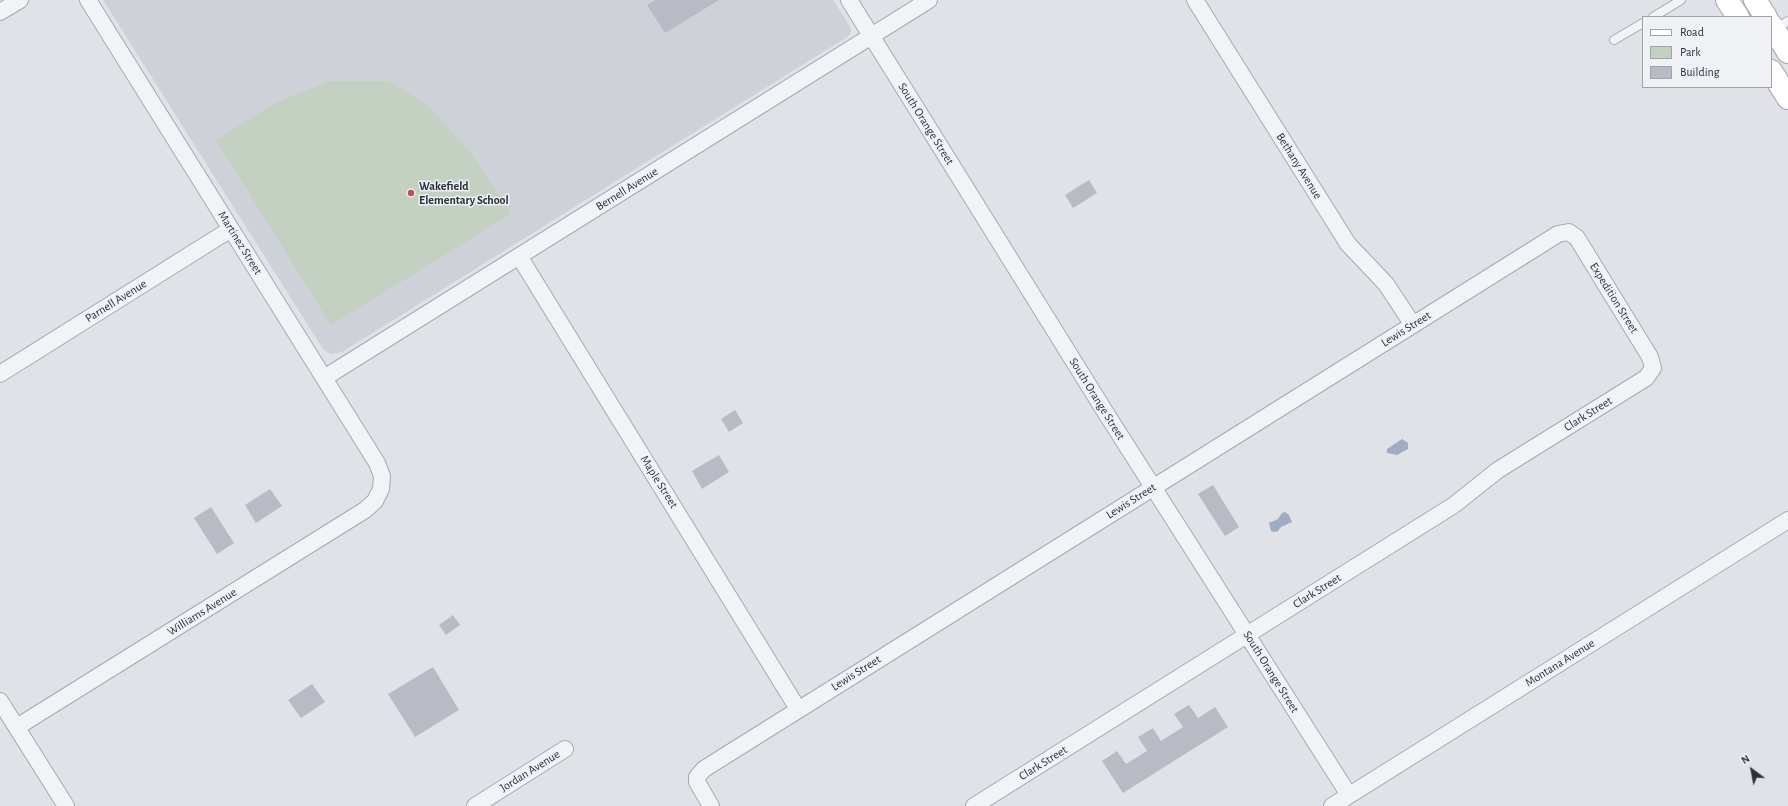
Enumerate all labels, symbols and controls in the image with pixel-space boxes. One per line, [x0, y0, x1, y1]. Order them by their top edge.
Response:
legend [1642, 16, 1772, 88]
text: Road [1680, 26, 1704, 38]
text: Park [1680, 46, 1701, 58]
text: Building [1680, 66, 1720, 78]
street label: South Orange Street [895, 80, 957, 168]
street label: Bethany Avenue [1273, 130, 1325, 202]
street label: Bernell Avenue [593, 164, 661, 214]
place label: Wakefield Elementary School [419, 179, 509, 207]
marker: Wakefield Elementary School [406, 188, 416, 198]
street label: Martinez Street [215, 209, 265, 277]
street label: Expedition Street [1587, 260, 1641, 336]
street label: Parnell Avenue [83, 276, 149, 326]
street label: Lewis Street [1378, 308, 1434, 350]
street label: South Orange Street [1066, 355, 1128, 443]
street label: Clark Street [1561, 394, 1615, 434]
street label: Maple Street [637, 453, 681, 511]
street label: Lewis Street [1103, 480, 1159, 522]
street label: Clark Street [1290, 571, 1344, 611]
street label: Williams Avenue [165, 585, 239, 639]
street label: South Orange Street [1240, 628, 1302, 716]
street label: Montana Avenue [1523, 636, 1597, 690]
street label: Lewis Street [828, 652, 884, 694]
street label: Clark Street [1016, 743, 1070, 783]
street label: Jordan Avenue [497, 747, 563, 795]
north arrow [1732, 750, 1772, 790]
text: N [1739, 753, 1752, 766]

